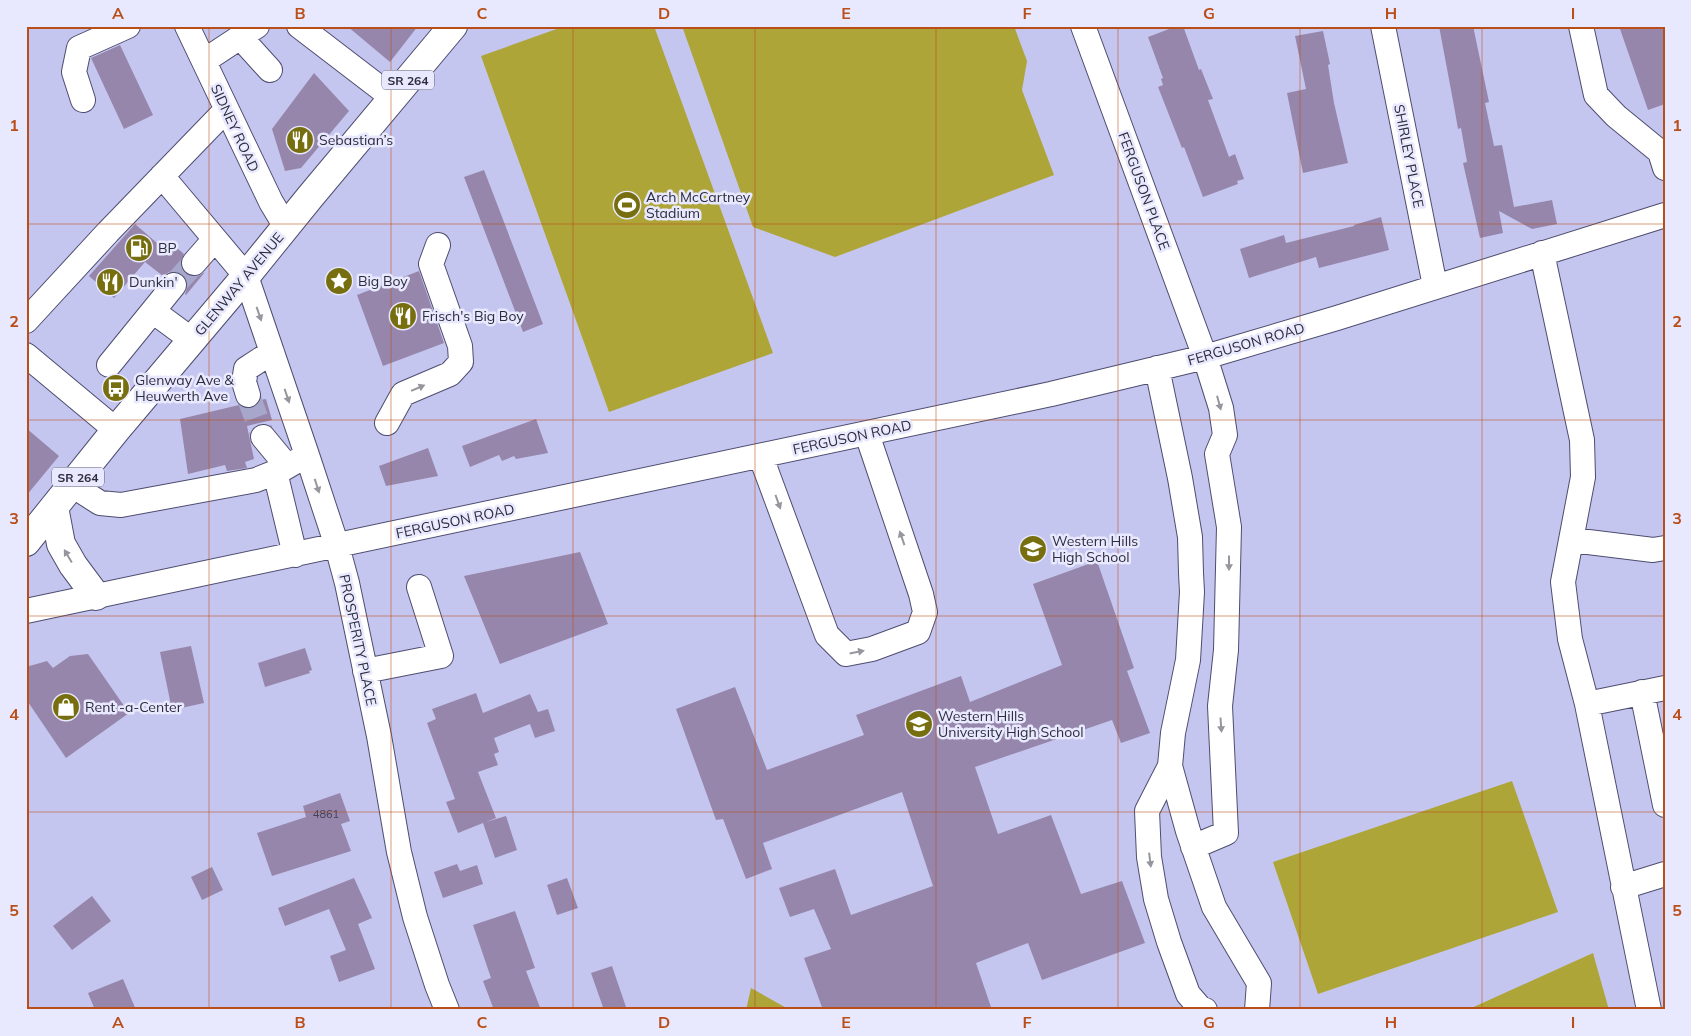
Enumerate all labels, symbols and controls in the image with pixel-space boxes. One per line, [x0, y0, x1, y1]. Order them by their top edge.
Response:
text: A [112, 3, 124, 23]
text: B [294, 3, 306, 23]
text: C [477, 3, 488, 23]
text: D [658, 3, 670, 23]
text: E [841, 3, 851, 23]
text: F [1022, 3, 1032, 23]
text: G [1203, 3, 1215, 23]
text: H [1385, 3, 1397, 23]
text: I [1571, 3, 1575, 23]
road number: SR 264 [382, 70, 434, 90]
street label: SIDNEY ROAD [207, 81, 263, 175]
street label: SHIRLEY PLACE [1390, 103, 1428, 209]
text: 1 [9, 115, 19, 135]
text: 1 [1672, 115, 1682, 135]
restaurant icon: Sebastian’s [285, 125, 315, 155]
street label: FERGUSON PLACE [1114, 130, 1174, 252]
place label: Sebastian’s [319, 131, 393, 149]
place label: Arch McCartney Stadium [646, 188, 751, 222]
sports icon: Arch McCartney Stadium [612, 190, 642, 220]
street label: GLENWAY AVENUE [191, 229, 287, 339]
fuel station icon: BP [124, 233, 154, 263]
place label: BP [158, 239, 177, 257]
place icon: Big Boy [324, 266, 354, 296]
restaurant icon: Dunkin' [95, 267, 125, 297]
place label: Big Boy [358, 272, 408, 290]
place label: Dunkin' [129, 273, 178, 291]
restaurant icon: Frisch's Big Boy [388, 301, 418, 331]
one-way arrow [255, 307, 263, 322]
place label: Frisch's Big Boy [422, 307, 524, 325]
text: 2 [9, 311, 19, 331]
text: 2 [1672, 311, 1682, 331]
street label: FERGUSON ROAD [1185, 319, 1307, 369]
place label: Glenway Ave & Heuwerth Ave [135, 371, 234, 405]
bus stop icon: Glenway Ave & Heuwerth Ave [101, 373, 131, 403]
one-way arrow [411, 383, 425, 391]
one-way arrow [283, 389, 291, 404]
one-way arrow [1215, 396, 1223, 411]
street label: FERGUSON ROAD [791, 416, 913, 458]
road number: SR 264 [52, 468, 104, 487]
one-way arrow [313, 479, 321, 494]
one-way arrow [775, 495, 782, 510]
street label: FERGUSON ROAD [394, 500, 516, 542]
text: 3 [9, 508, 19, 528]
text: 3 [1672, 508, 1682, 528]
one-way arrow [898, 531, 906, 546]
place label: Western Hills High School [1052, 532, 1138, 566]
school or university icon: Western Hills High School [1018, 534, 1048, 564]
one-way arrow [63, 549, 72, 562]
one-way arrow [1225, 555, 1233, 571]
street label: PROSPERITY PLACE [335, 573, 381, 707]
one-way arrow [850, 647, 866, 655]
shop icon: Rent -a-Center [51, 692, 81, 722]
place label: Rent -a-Center [85, 698, 183, 716]
text: 4 [9, 704, 19, 724]
text: 4 [1672, 704, 1682, 724]
place label: Western Hills University High School [938, 707, 1084, 741]
school or university icon: Western Hills University High School [904, 709, 934, 739]
one-way arrow [1218, 717, 1226, 733]
house number: 4861 [313, 807, 339, 821]
one-way arrow [1146, 852, 1154, 868]
text: 5 [9, 900, 19, 920]
text: 5 [1672, 900, 1682, 920]
text: A [112, 1012, 124, 1032]
text: B [294, 1012, 306, 1032]
text: C [477, 1012, 488, 1032]
text: D [658, 1012, 670, 1032]
text: E [841, 1012, 851, 1032]
text: F [1022, 1012, 1032, 1032]
text: G [1203, 1012, 1215, 1032]
text: H [1385, 1012, 1397, 1032]
text: I [1571, 1012, 1575, 1032]

